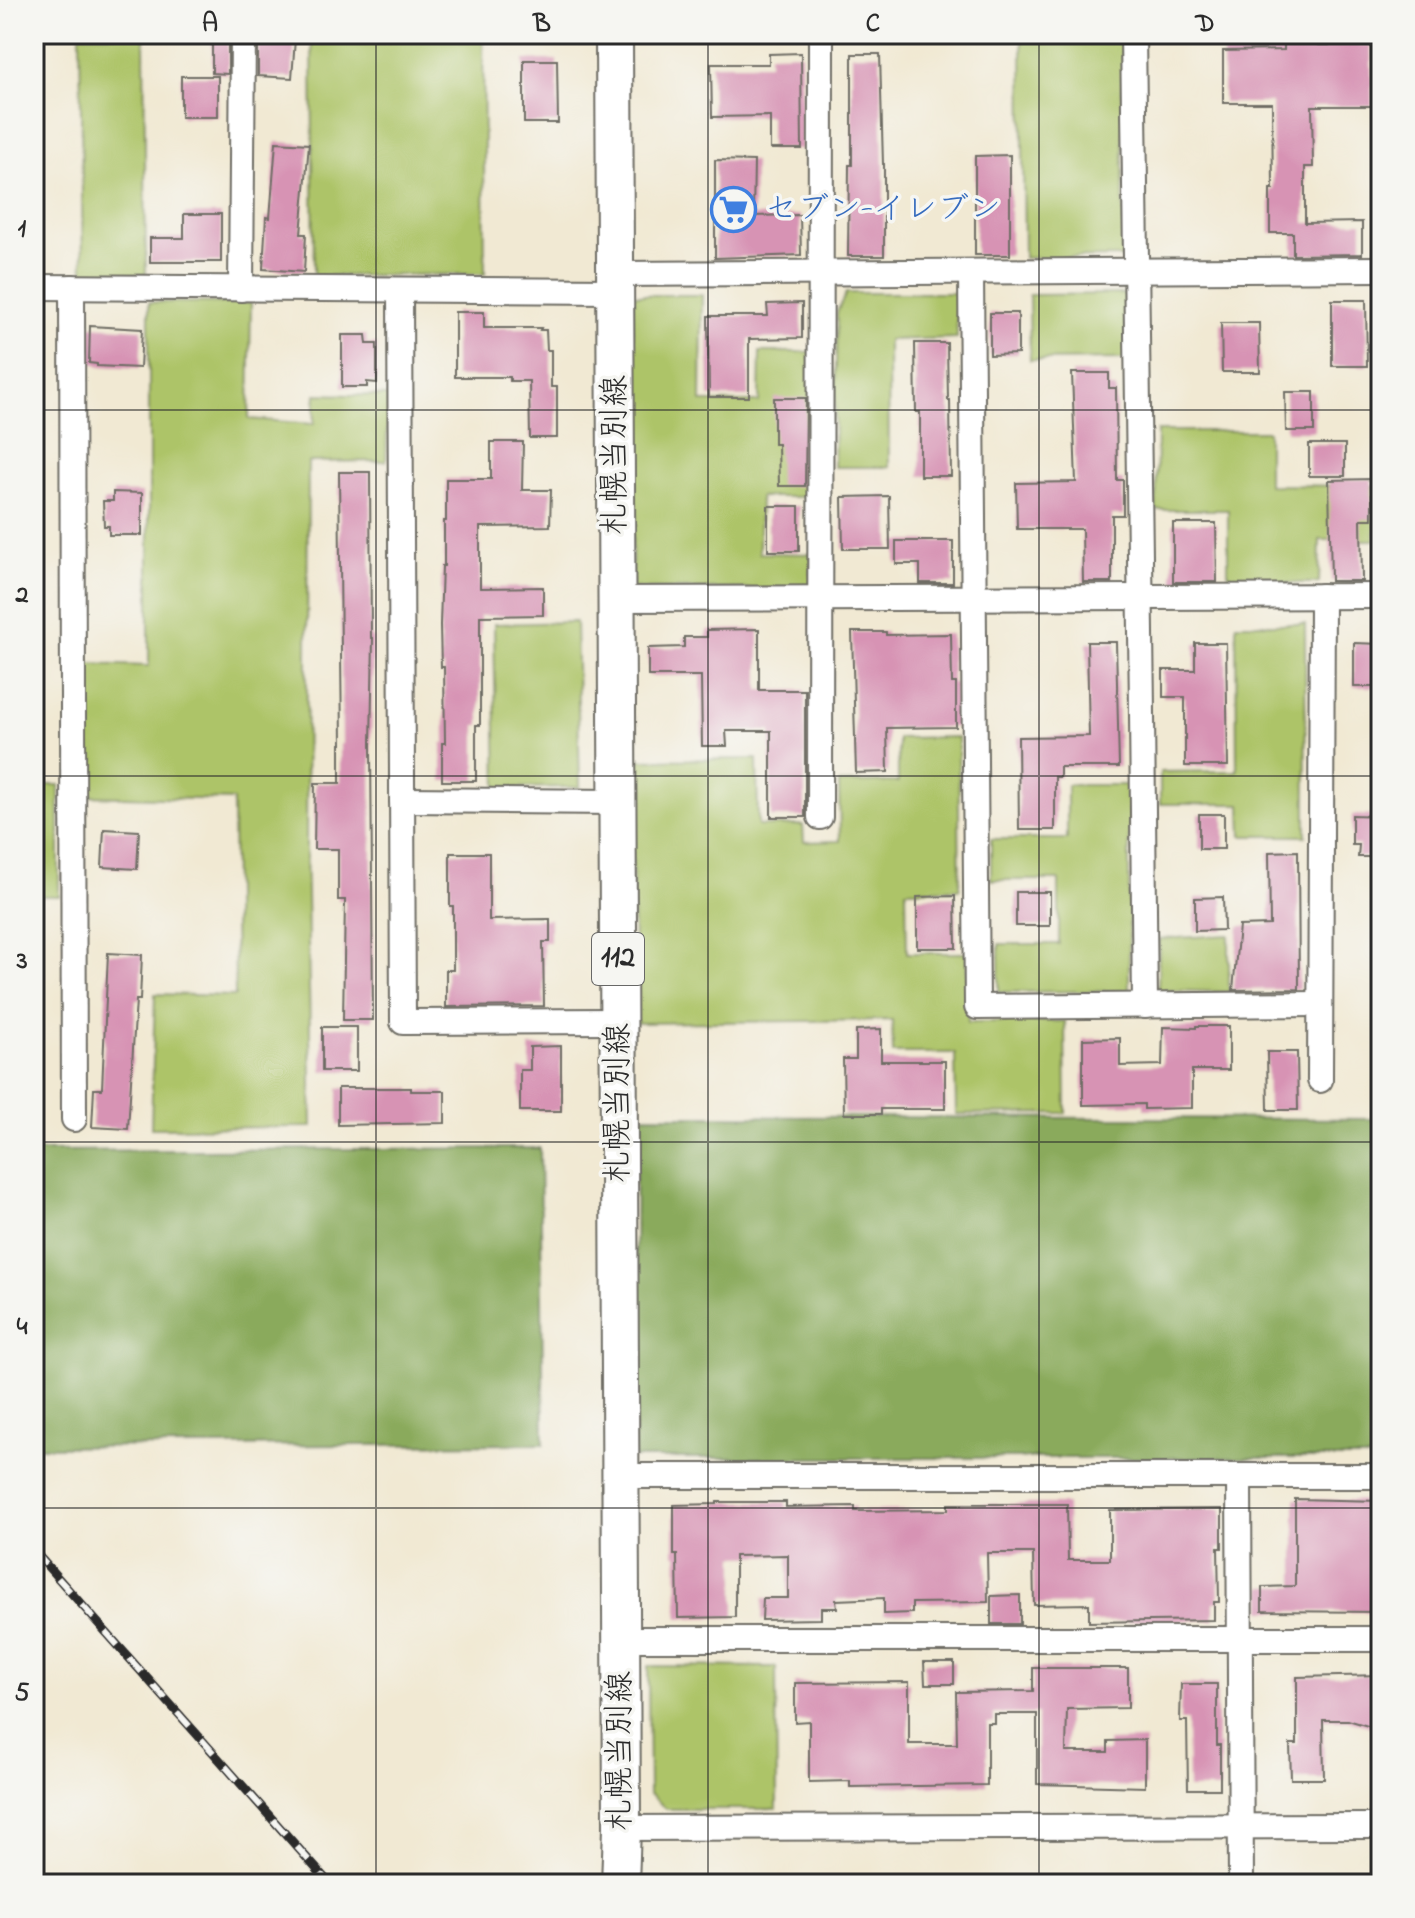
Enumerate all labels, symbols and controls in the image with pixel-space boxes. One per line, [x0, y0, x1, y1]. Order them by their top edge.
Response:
text: A [202, 6, 218, 44]
text: B [532, 6, 551, 44]
text: C [866, 6, 880, 44]
text: D [1194, 6, 1215, 44]
supermarket icon: セブン-イレブン [710, 186, 758, 234]
place label: セブン-イレブン [765, 187, 1001, 234]
text: 1 [18, 211, 27, 249]
street label: 札幌当別線 [593, 375, 640, 535]
text: 2 [15, 577, 29, 615]
road number: 112 [592, 933, 644, 985]
text: 3 [16, 943, 28, 981]
street label: 札幌当別線 [596, 1023, 643, 1183]
text: 4 [17, 1309, 28, 1347]
street label: 札幌当別線 [598, 1671, 645, 1831]
text: 5 [15, 1675, 30, 1713]

